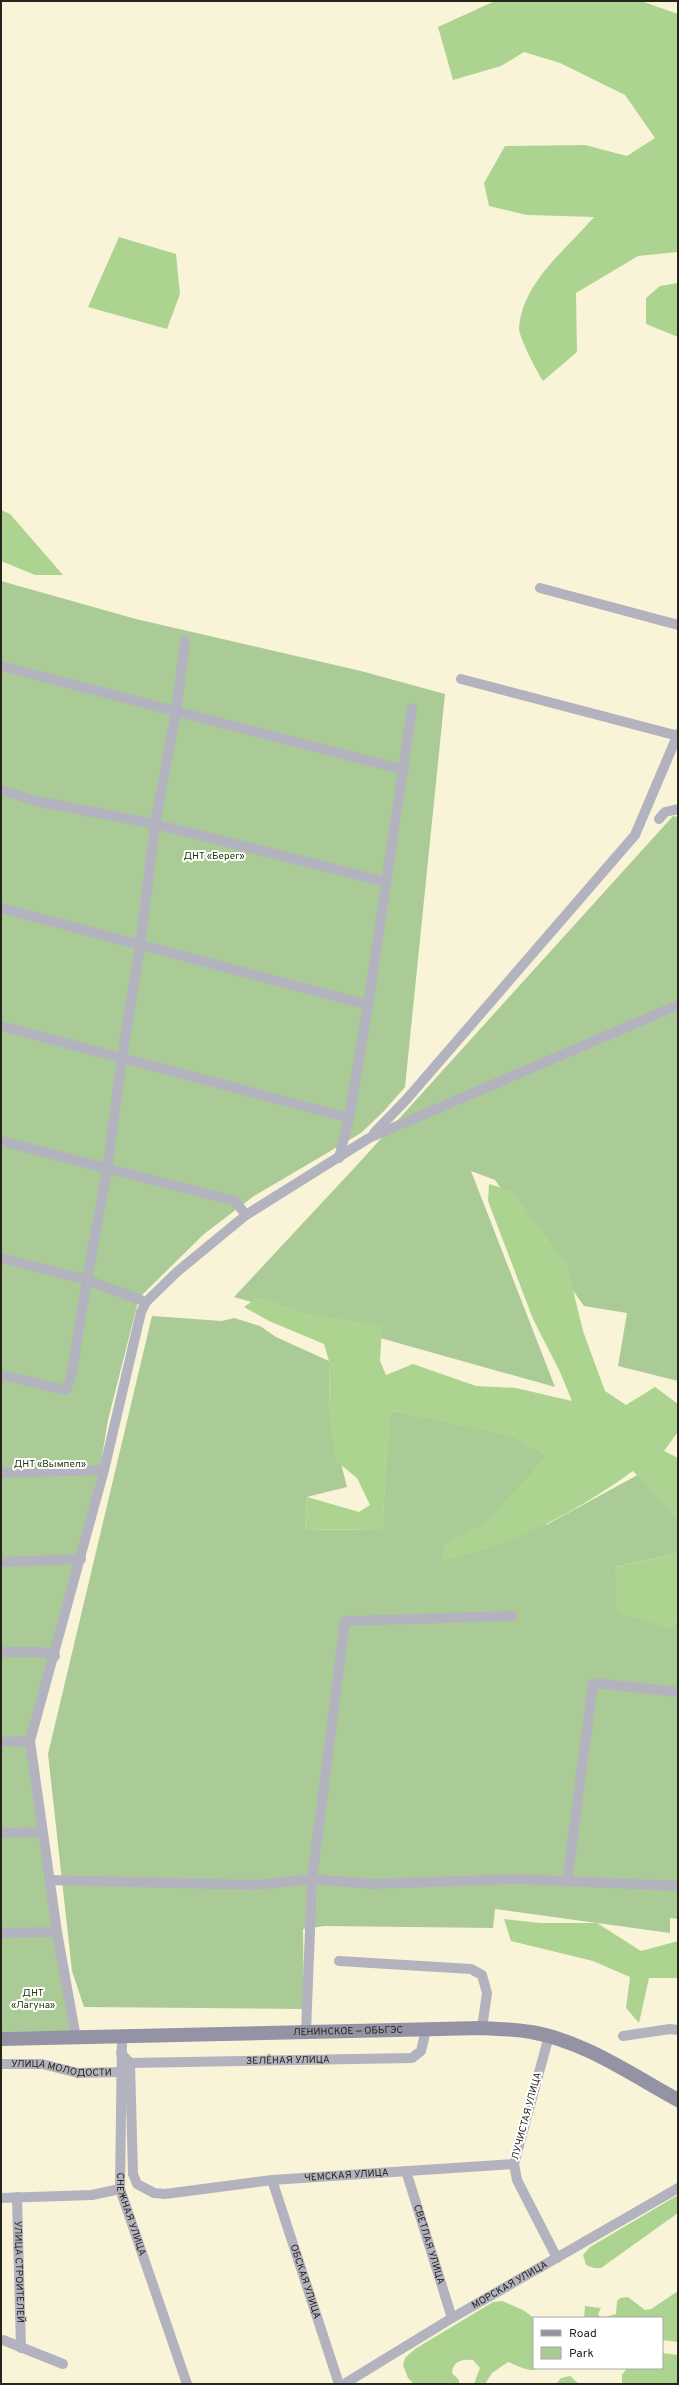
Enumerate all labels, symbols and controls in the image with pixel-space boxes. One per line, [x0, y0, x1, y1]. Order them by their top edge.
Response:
park label: ДНТ «Берег» [183, 850, 245, 863]
park label: ДНТ «Вымпел» [14, 1458, 86, 1471]
park label: ДНТ «Лагуна» [11, 1987, 55, 2012]
street label: ЛЕНИНСКОЕ — ОБЬГЭС [293, 2023, 403, 2039]
street label: ЗЕЛЁНАЯ УЛИЦА [246, 2053, 330, 2067]
street label: УЛИЦА МОЛОДОСТИ [11, 2057, 112, 2080]
street label: ЛУЧИСТАЯ УЛИЦА [509, 2071, 545, 2161]
street label: ЧЕМСКАЯ УЛИЦА [304, 2166, 389, 2184]
street label: СНЕЖНАЯ УЛИЦА [113, 2173, 149, 2258]
street label: СВЕТЛАЯ УЛИЦА [410, 2203, 448, 2286]
street label: УЛИЦА СТРОИТЕЛЕЙ [11, 2221, 27, 2323]
street label: ОБСКАЯ УЛИЦА [287, 2243, 324, 2321]
street label: МОРСКАЯ УЛИЦА [469, 2258, 550, 2312]
legend [533, 2317, 663, 2369]
text: Road [569, 2326, 597, 2342]
text: Park [569, 2346, 594, 2362]

